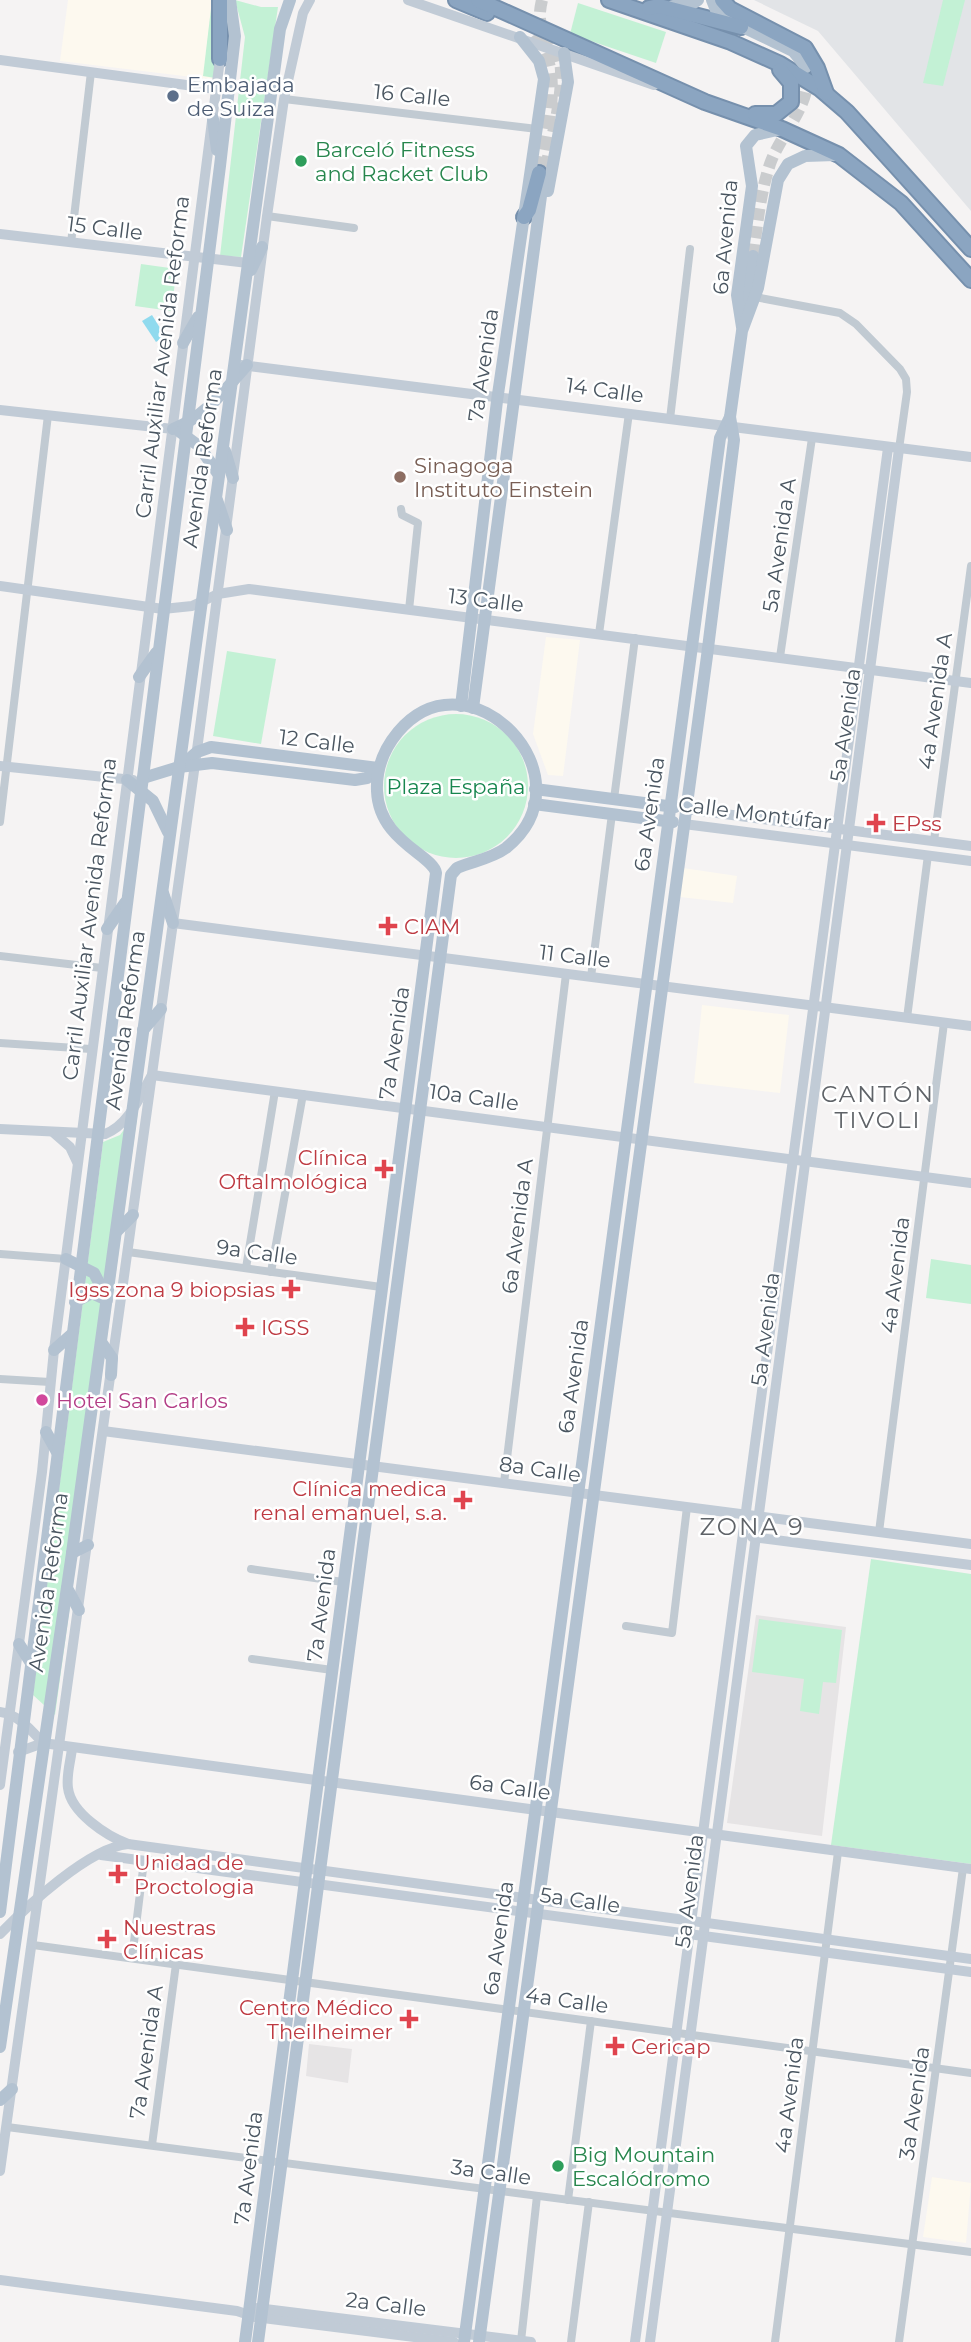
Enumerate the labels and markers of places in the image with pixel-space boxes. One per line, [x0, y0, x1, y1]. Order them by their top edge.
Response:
place label: Embajada de Suiza [187, 72, 295, 121]
marker: Embajada de Suiza [165, 88, 181, 104]
place label: Barceló Fitness and Racket Club [315, 137, 488, 186]
marker: Barceló Fitness and Racket Club [293, 153, 309, 169]
place label: Sinagoga Instituto Einstein [414, 453, 593, 502]
marker: Sinagoga Instituto Einstein [392, 469, 408, 485]
place label: EPss [892, 811, 942, 836]
marker: EPss [866, 813, 886, 833]
place label: CIAM [404, 914, 460, 939]
marker: CIAM [378, 916, 398, 936]
place label: Clínica Oftalmológica [219, 1145, 368, 1194]
marker: Clínica Oftalmológica [374, 1159, 394, 1179]
place label: Igss zona 9 biopsias [68, 1277, 275, 1302]
marker: Igss zona 9 biopsias [281, 1279, 301, 1299]
place label: IGSS [261, 1315, 309, 1340]
marker: IGSS [235, 1317, 255, 1337]
place label: Hotel San Carlos [56, 1388, 228, 1413]
marker: Hotel San Carlos [34, 1392, 50, 1408]
place label: Clínica medica renal emanuel, s.a. [253, 1476, 447, 1525]
marker: Clínica medica renal emanuel, s.a. [453, 1490, 473, 1510]
place label: Unidad de Proctologia [134, 1850, 254, 1899]
marker: Unidad de Proctologia [108, 1864, 128, 1884]
place label: Nuestras Clínicas [123, 1915, 216, 1964]
marker: Nuestras Clínicas [97, 1929, 117, 1949]
place label: Centro Médico Theilheimer [239, 1995, 393, 2044]
marker: Centro Médico Theilheimer [399, 2009, 419, 2029]
place label: Cericap [631, 2034, 710, 2059]
marker: Cericap [605, 2036, 625, 2056]
place label: Big Mountain Escalódromo [572, 2142, 715, 2191]
marker: Big Mountain Escalódromo [550, 2158, 566, 2174]

